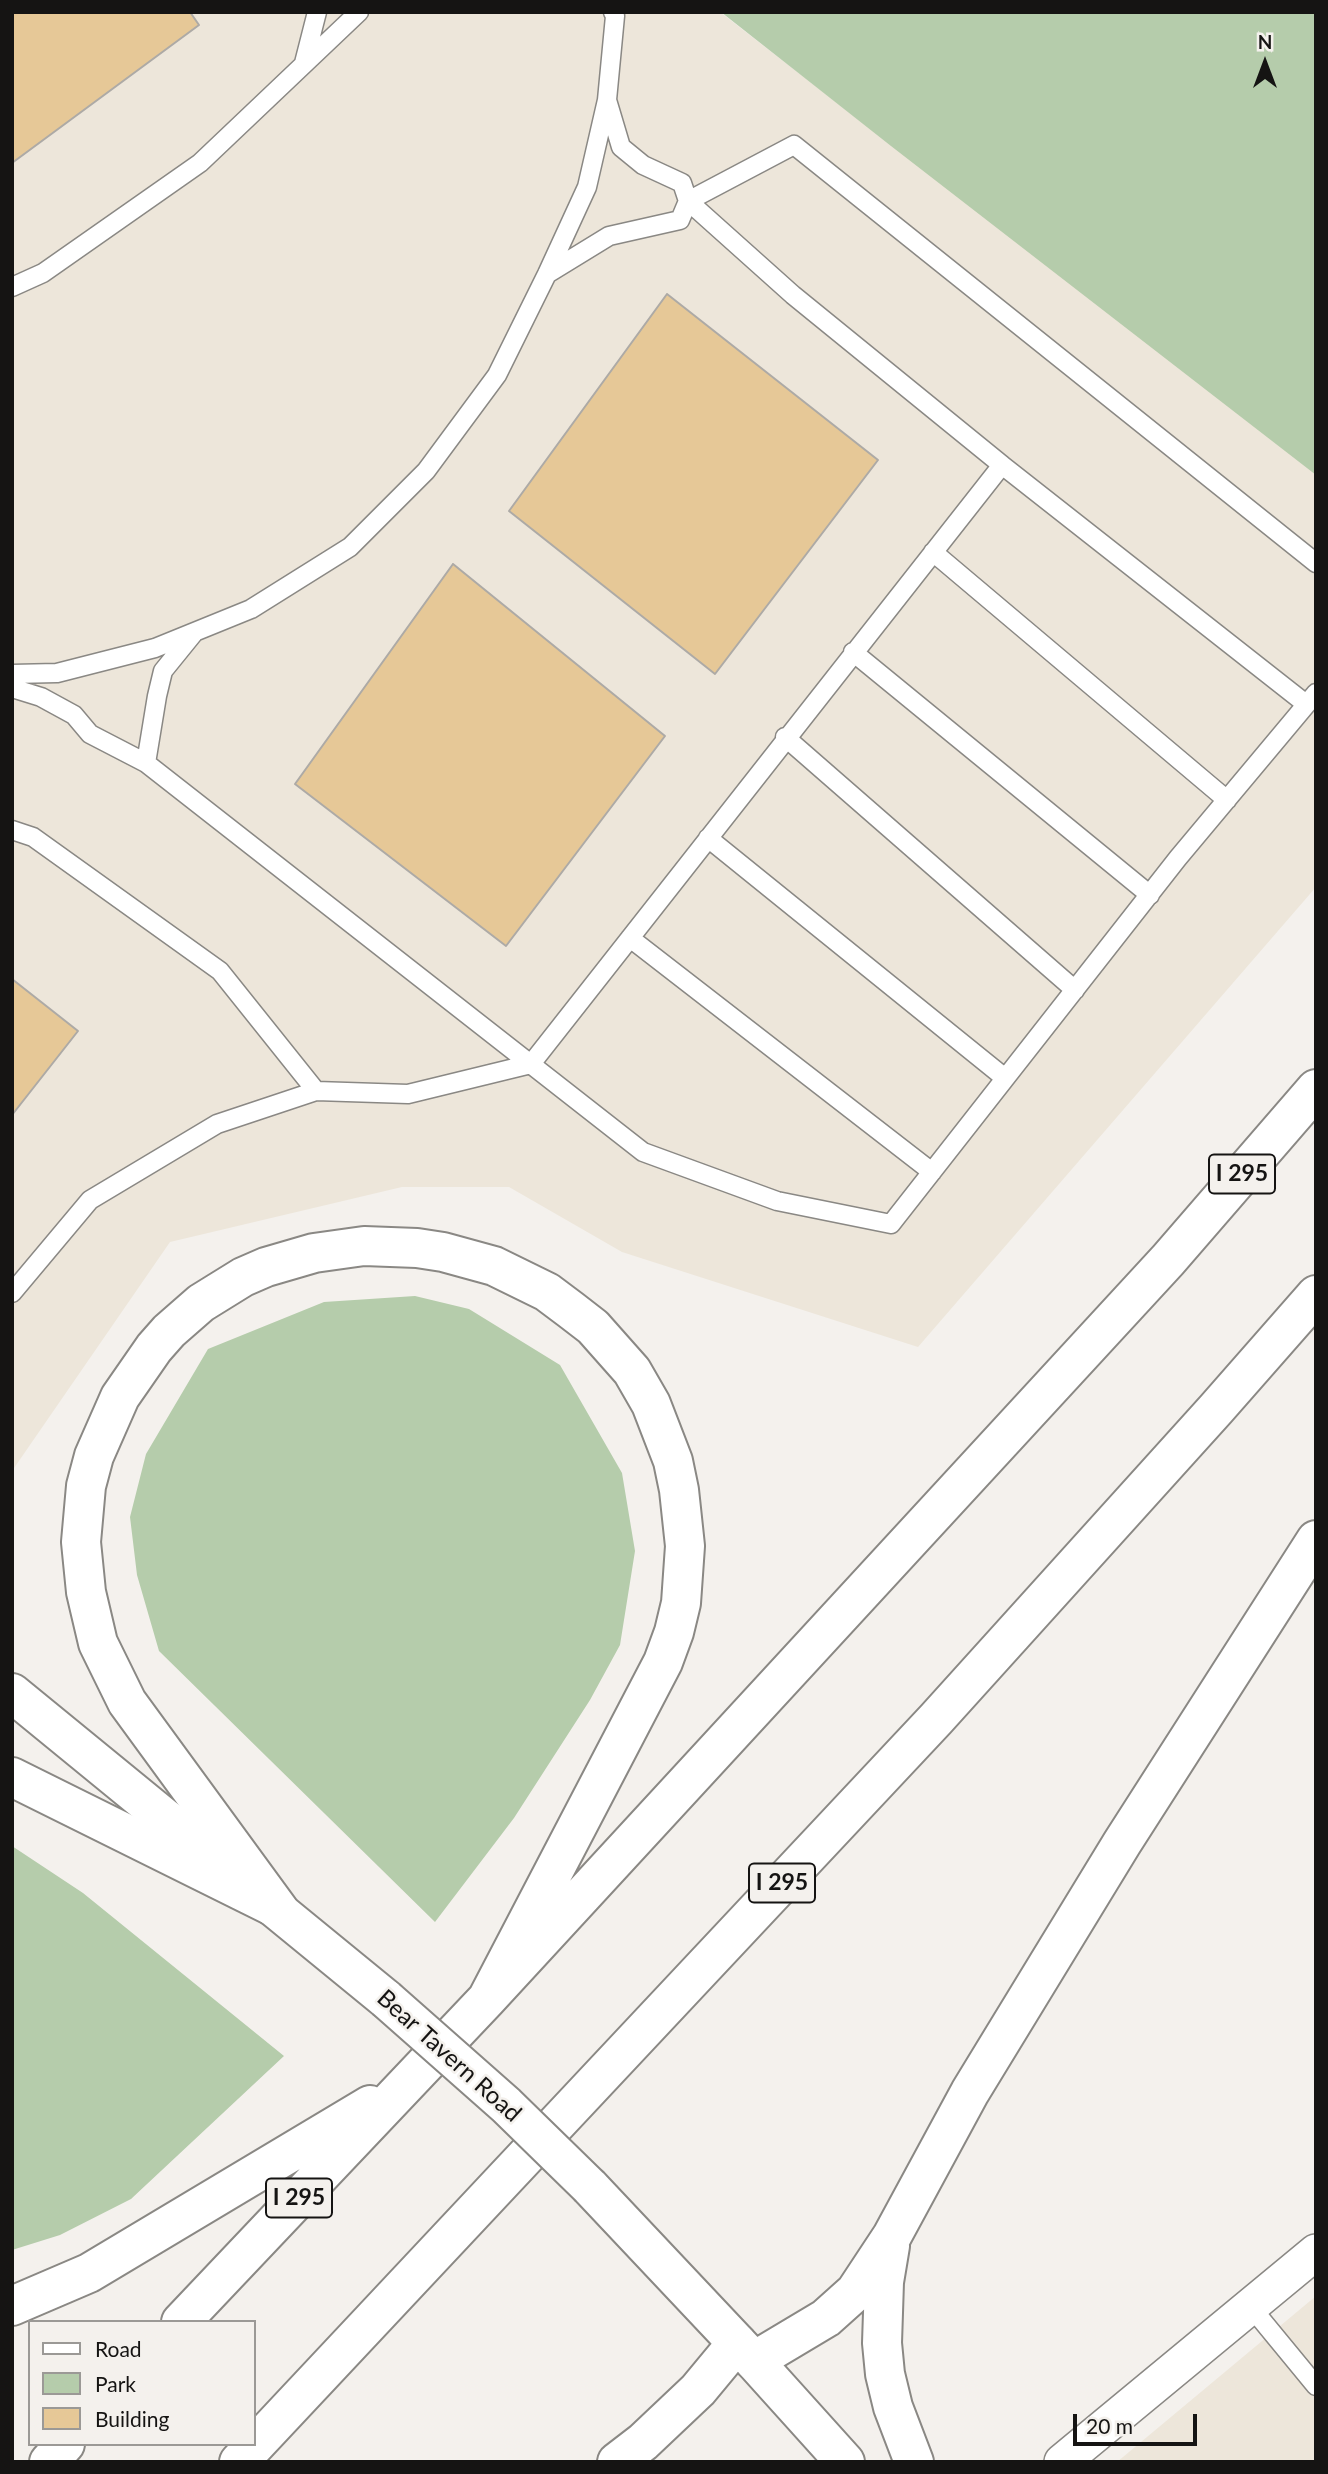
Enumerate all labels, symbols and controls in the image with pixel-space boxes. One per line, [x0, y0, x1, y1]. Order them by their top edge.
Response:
north arrow [1230, 28, 1300, 98]
text: N [1258, 30, 1272, 53]
road number: I 295 [1209, 1154, 1275, 1194]
road number: I 295 [749, 1864, 815, 1902]
street label: Bear Tavern Road [371, 1984, 527, 2128]
road number: I 295 [266, 2178, 332, 2218]
legend [28, 2320, 256, 2446]
text: Road [95, 2336, 142, 2361]
text: Park [95, 2371, 136, 2396]
scale bar [1076, 2400, 1200, 2444]
text: Building [95, 2406, 170, 2431]
text: 20 m [1086, 2413, 1133, 2438]

